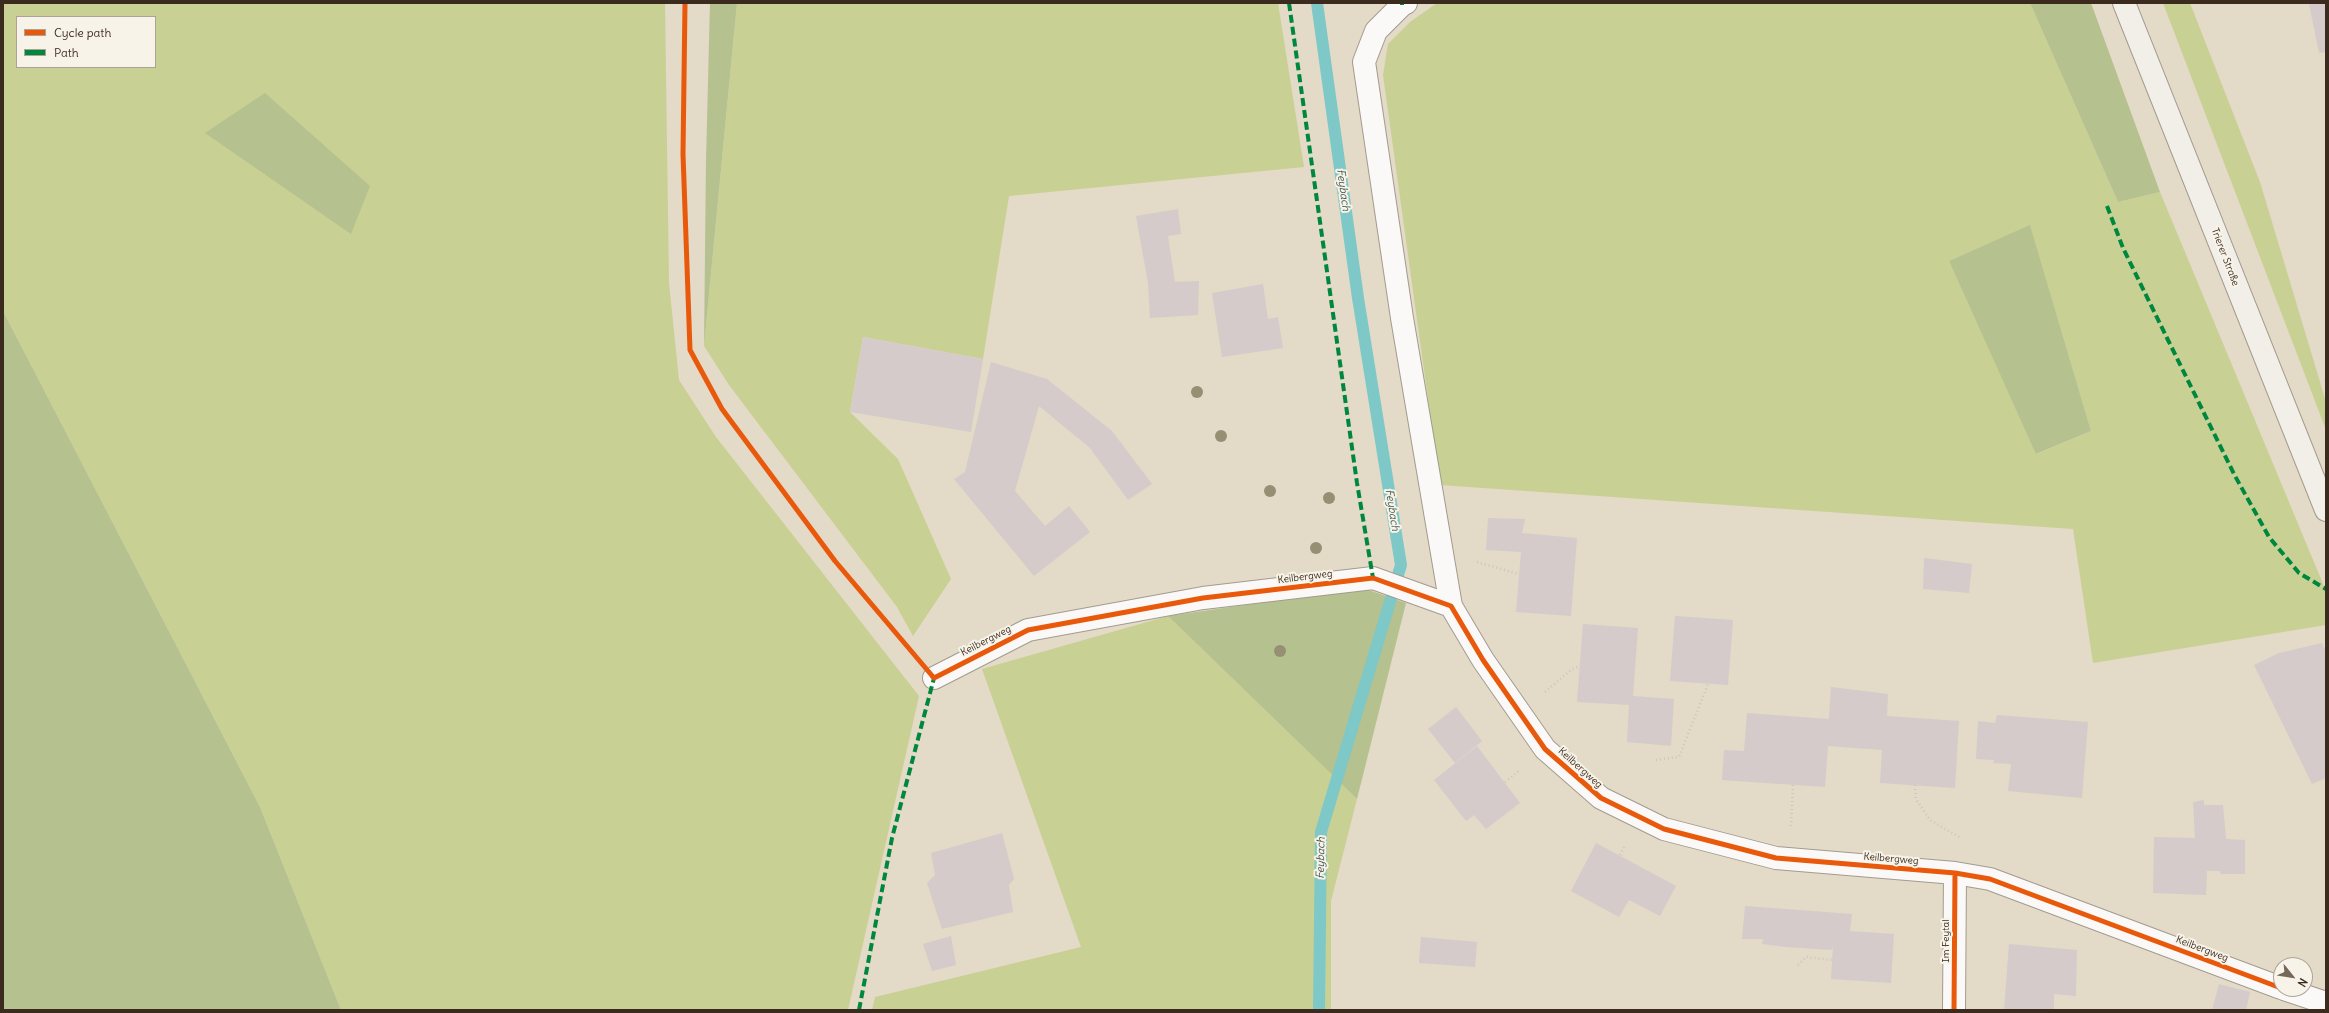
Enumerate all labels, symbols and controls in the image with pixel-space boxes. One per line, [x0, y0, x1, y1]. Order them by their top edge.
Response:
legend [16, 16, 156, 68]
text: Cycle path [54, 25, 111, 40]
text: Path [54, 45, 79, 60]
water label: Feybach [1334, 168, 1352, 212]
street label: Trierer Straße [2208, 226, 2242, 288]
water label: Feybach [1382, 488, 1402, 532]
street label: Keilbergweg [1277, 568, 1333, 586]
street label: Keilbergweg [959, 623, 1013, 659]
street label: Keilbergweg [1556, 745, 1604, 791]
water label: Feybach [1314, 837, 1328, 879]
street label: Keilbergweg [1863, 851, 1919, 867]
street label: Im Feytal [1940, 920, 1952, 962]
street label: Keilbergweg [2174, 934, 2230, 964]
north arrow [2273, 957, 2313, 997]
text: N [2295, 976, 2310, 989]

